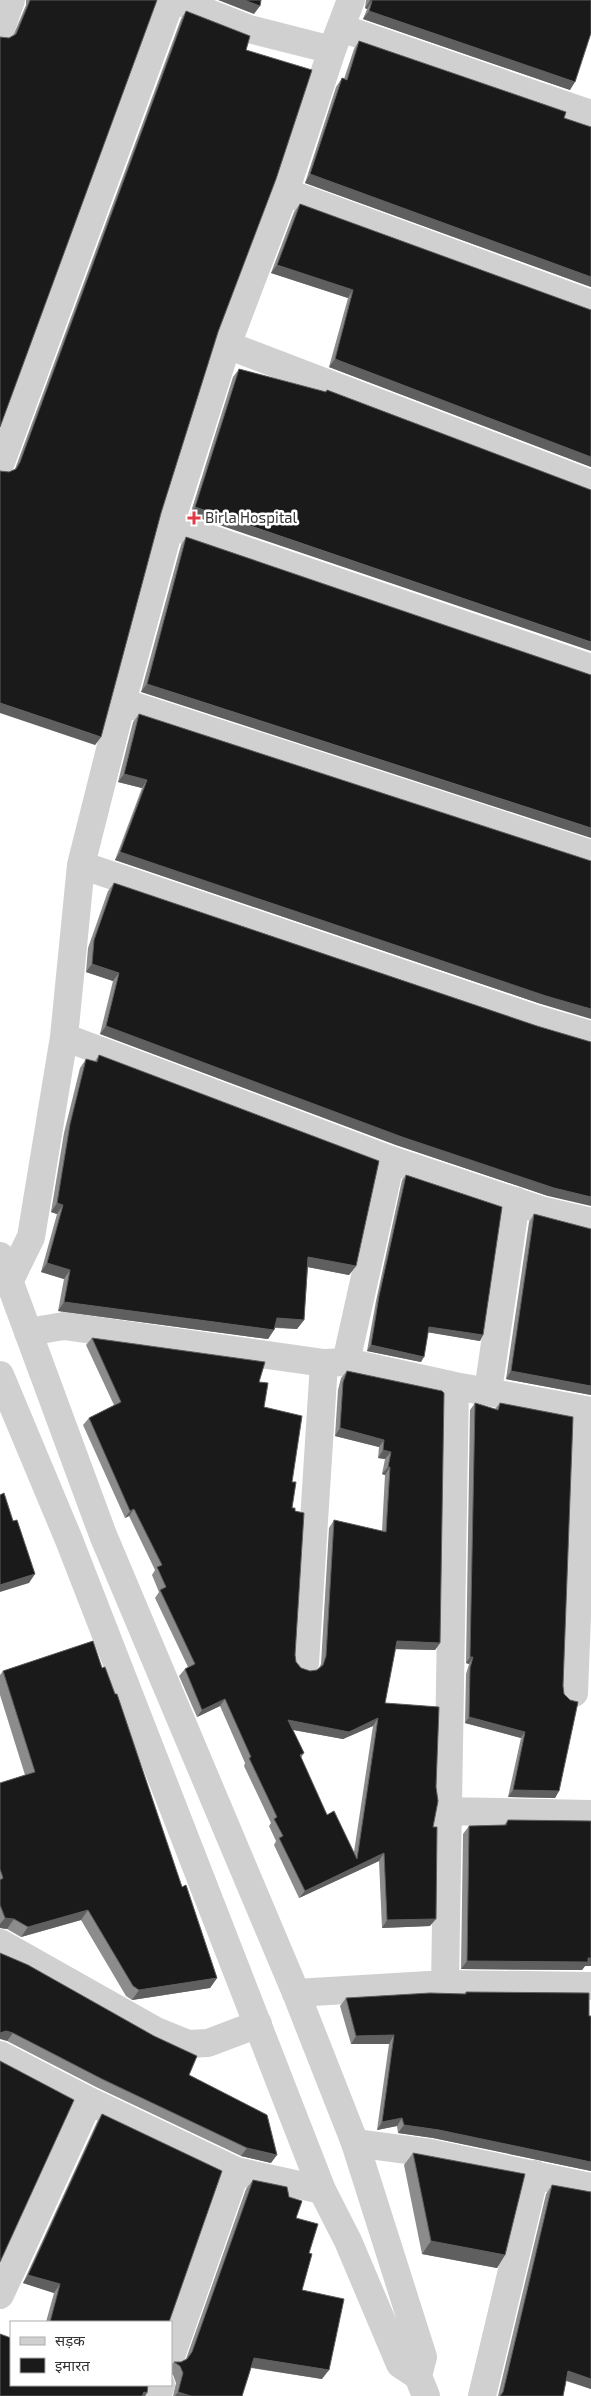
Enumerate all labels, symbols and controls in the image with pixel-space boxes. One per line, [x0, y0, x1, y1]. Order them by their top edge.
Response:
place label: Birla Hospital [205, 508, 298, 526]
marker: Birla Hospital [187, 511, 201, 525]
legend [10, 2321, 172, 2386]
text: सड़क [55, 2331, 85, 2349]
text: इमारत [55, 2356, 90, 2374]

